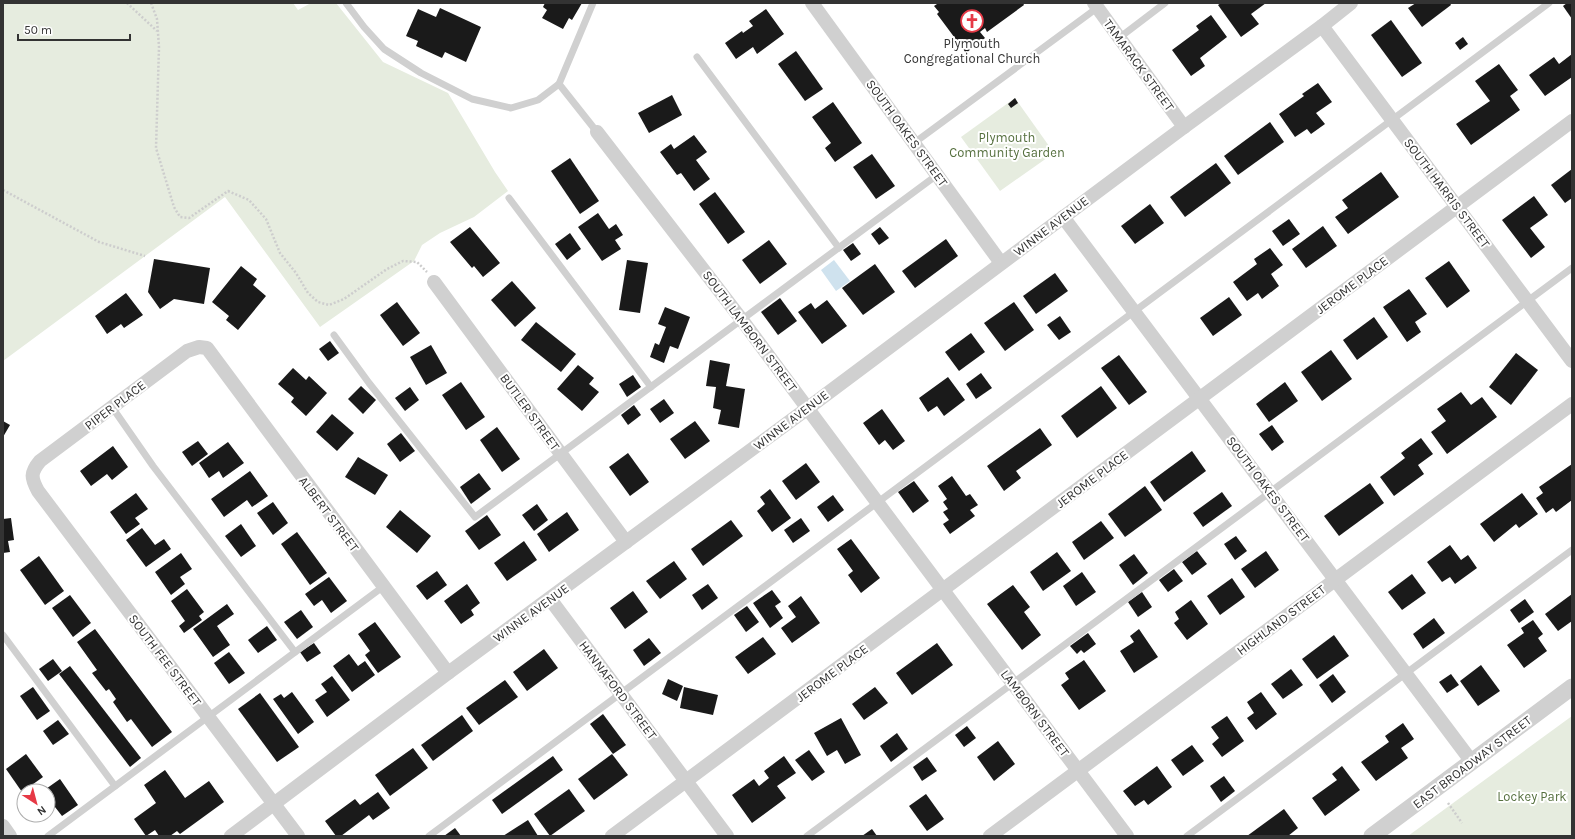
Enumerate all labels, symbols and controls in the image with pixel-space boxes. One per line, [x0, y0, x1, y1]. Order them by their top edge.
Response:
church icon: Plymouth Congregational Church [959, 8, 985, 34]
scale bar [18, 16, 130, 42]
street label: TAMARACK STREET [1101, 16, 1178, 114]
text: 50 m [24, 23, 52, 37]
place label: Plymouth Congregational Church [904, 36, 1040, 66]
street label: SOUTH OAKES STREET [863, 77, 951, 190]
park label: Plymouth Community Garden [949, 130, 1065, 160]
street label: SOUTH HARRIS STREET [1401, 135, 1493, 251]
street label: WINNE AVENUE [1011, 193, 1091, 259]
street label: JEROME PLACE [1313, 253, 1391, 317]
street label: SOUTH LAMBORN STREET [700, 268, 801, 395]
street label: BUTLER STREET [497, 371, 563, 454]
street label: PIPER PLACE [82, 377, 148, 433]
street label: WINNE AVENUE [751, 387, 831, 453]
street label: SOUTH OAKES STREET [1223, 433, 1313, 545]
street label: JEROME PLACE [1053, 447, 1131, 511]
street label: ALBERT STREET [296, 474, 362, 555]
street label: WINNE AVENUE [490, 581, 572, 645]
street label: HIGHLAND STREET [1234, 582, 1329, 658]
street label: SOUTH FEE STREET [126, 611, 205, 709]
street label: HANNAFORD STREET [576, 638, 660, 743]
street label: JEROME PLACE [793, 641, 871, 705]
street label: LAMBORN STREET [998, 667, 1073, 760]
street label: EAST BROADWAY STREET [1410, 712, 1535, 812]
north arrow [16, 783, 56, 823]
park label: Lockey Park [1497, 789, 1567, 804]
text: N [35, 803, 49, 818]

